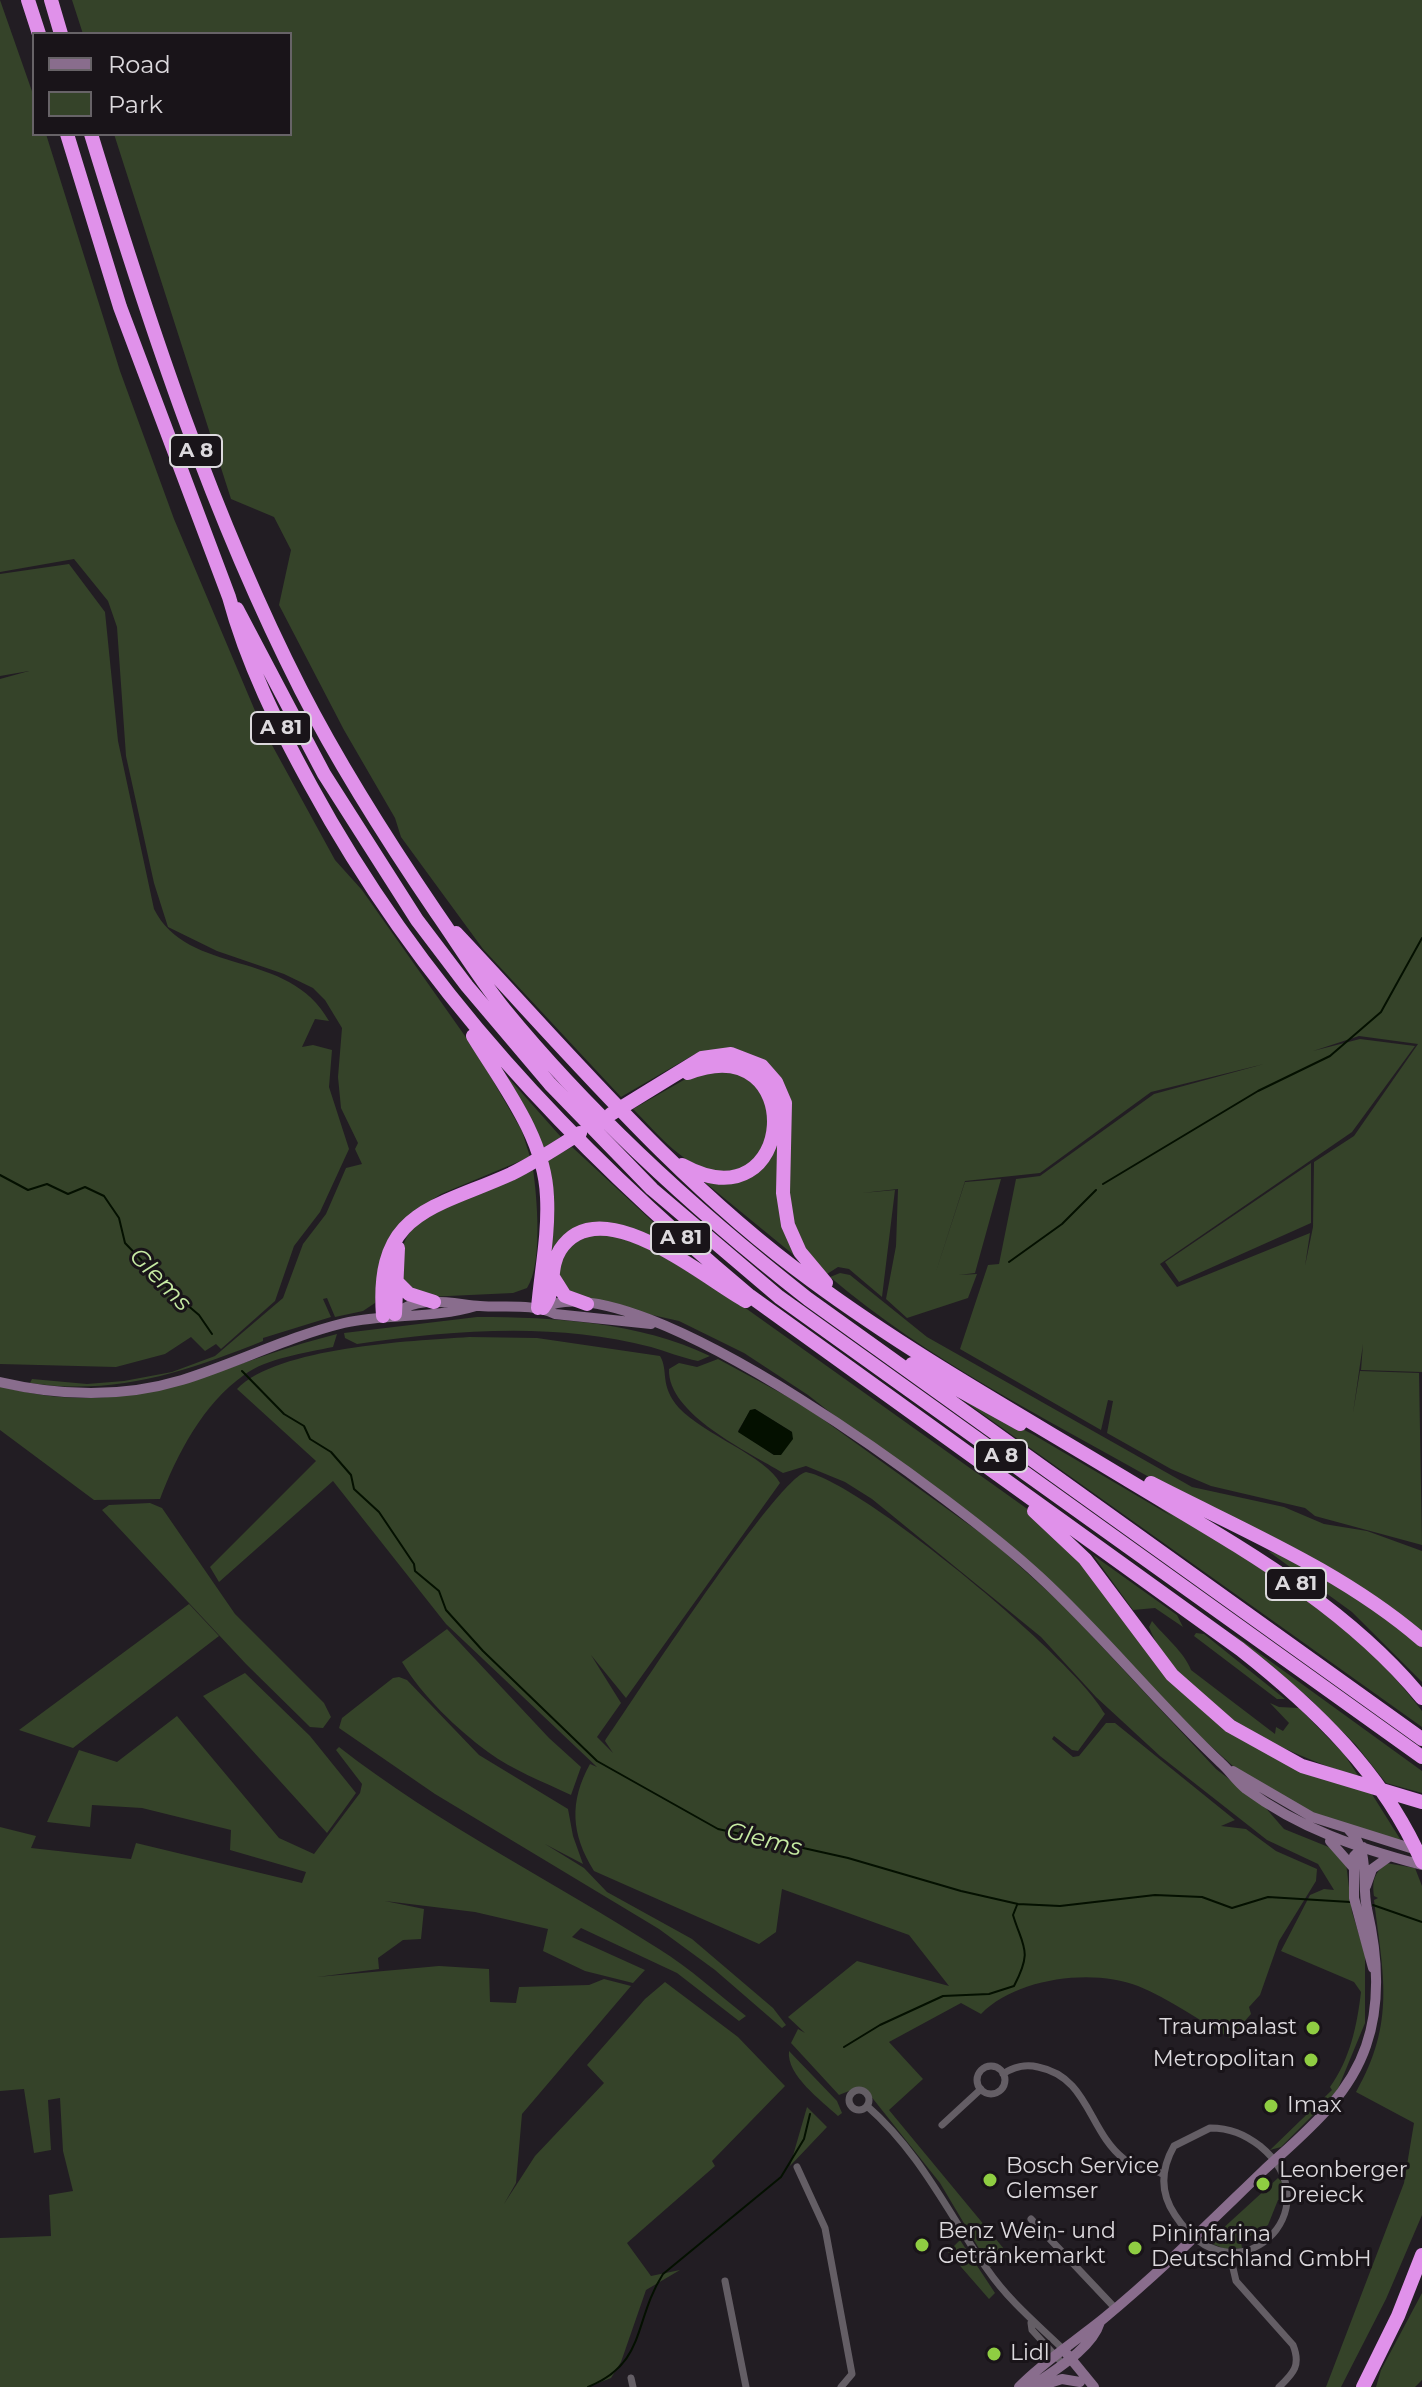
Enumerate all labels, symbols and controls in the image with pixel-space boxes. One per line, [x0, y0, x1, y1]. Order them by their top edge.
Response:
legend [32, 32, 292, 136]
text: Road [108, 50, 171, 79]
text: Park [108, 90, 163, 119]
road number: A 8 [170, 435, 222, 467]
road number: A 81 [251, 712, 311, 744]
road number: A 81 [651, 1222, 711, 1254]
water label: Glems [123, 1242, 197, 1318]
road number: A 8 [975, 1440, 1027, 1472]
road number: A 81 [1266, 1568, 1326, 1600]
water label: Glems [723, 1817, 805, 1863]
place label: Traumpalast [1159, 2015, 1297, 2041]
marker: Traumpalast [1304, 2019, 1322, 2037]
place label: Metropolitan [1153, 2047, 1295, 2073]
marker: Metropolitan [1302, 2051, 1320, 2069]
place label: Imax [1287, 2093, 1342, 2119]
marker: Imax [1262, 2097, 1280, 2115]
place label: Bosch Service Glemser [1006, 2154, 1159, 2206]
place label: Leonberger Dreieck [1279, 2158, 1408, 2210]
marker: Bosch Service Glemser [981, 2171, 999, 2189]
marker: Leonberger Dreieck [1254, 2175, 1272, 2193]
place label: Benz Wein- und Getränkemarkt [938, 2219, 1116, 2270]
place label: Pininfarina Deutschland GmbH [1151, 2222, 1372, 2274]
marker: Benz Wein- und Getränkemarkt [913, 2236, 931, 2254]
marker: Pininfarina Deutschland GmbH [1126, 2239, 1144, 2257]
place label: Lidl [1010, 2341, 1050, 2367]
marker: Lidl [985, 2345, 1003, 2363]

